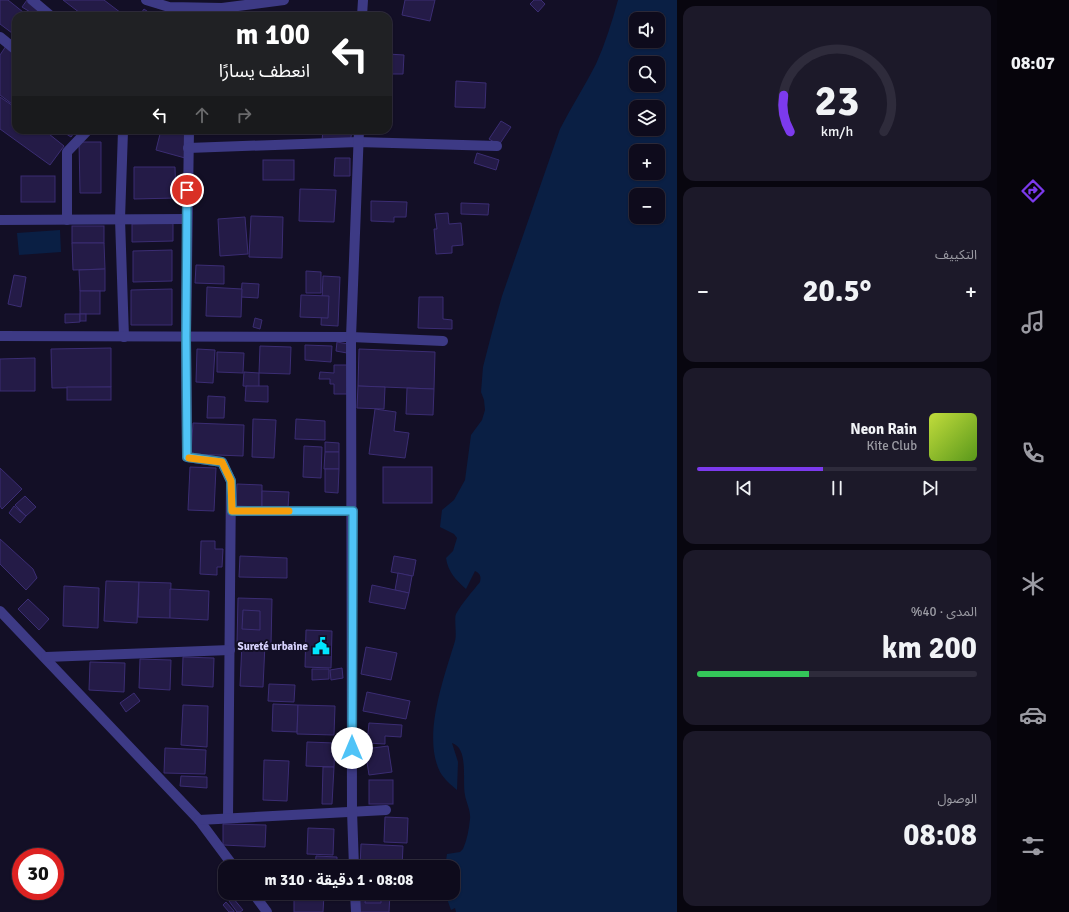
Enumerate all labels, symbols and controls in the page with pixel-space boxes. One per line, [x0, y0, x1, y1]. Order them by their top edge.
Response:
map controls [629, 12, 665, 224]
button: sound [629, 12, 665, 48]
text: 100 m [236, 18, 310, 52]
icon: left [324, 28, 376, 80]
text: 08:07 [1011, 52, 1055, 74]
button: search [629, 56, 665, 92]
text: انعطف يسارًا [219, 60, 310, 82]
text: 23 [815, 75, 859, 126]
button: layers [629, 100, 665, 136]
icon: left [149, 104, 171, 126]
icon: ahead [191, 104, 213, 126]
icon: right [233, 104, 255, 126]
text: km/h [821, 122, 853, 139]
button: + [629, 144, 665, 180]
pin [170, 173, 204, 207]
icon: directions [1019, 177, 1047, 205]
icon: arrive [176, 179, 198, 201]
button: − [629, 188, 665, 224]
text: التكييف [935, 247, 977, 263]
text: 20.5° [802, 273, 872, 310]
text: − [697, 278, 709, 305]
text: + [965, 278, 977, 305]
icon: music [1019, 308, 1047, 336]
text: Neon Rain [850, 420, 917, 438]
text: Kite Club [867, 438, 917, 454]
icon: phone [1019, 439, 1047, 467]
icon: previous [733, 477, 755, 499]
icon: pause [826, 477, 848, 499]
icon: next [919, 477, 941, 499]
icon: climate [1019, 570, 1047, 598]
text: المدى · 40% [911, 604, 977, 620]
text: 200 km [882, 630, 977, 667]
public building icon: Sureté urbaine [311, 636, 331, 656]
place label: Sureté urbaine [238, 640, 309, 653]
icon: car [1019, 701, 1047, 729]
position arrow [331, 727, 373, 769]
text: الوصول [937, 791, 977, 807]
text: 08:08 [903, 817, 977, 854]
icon: filters [1019, 832, 1047, 860]
speed limit sign: 30 [12, 848, 64, 900]
text: 08:08 · 1 دقيقة · 310 m [265, 871, 413, 889]

